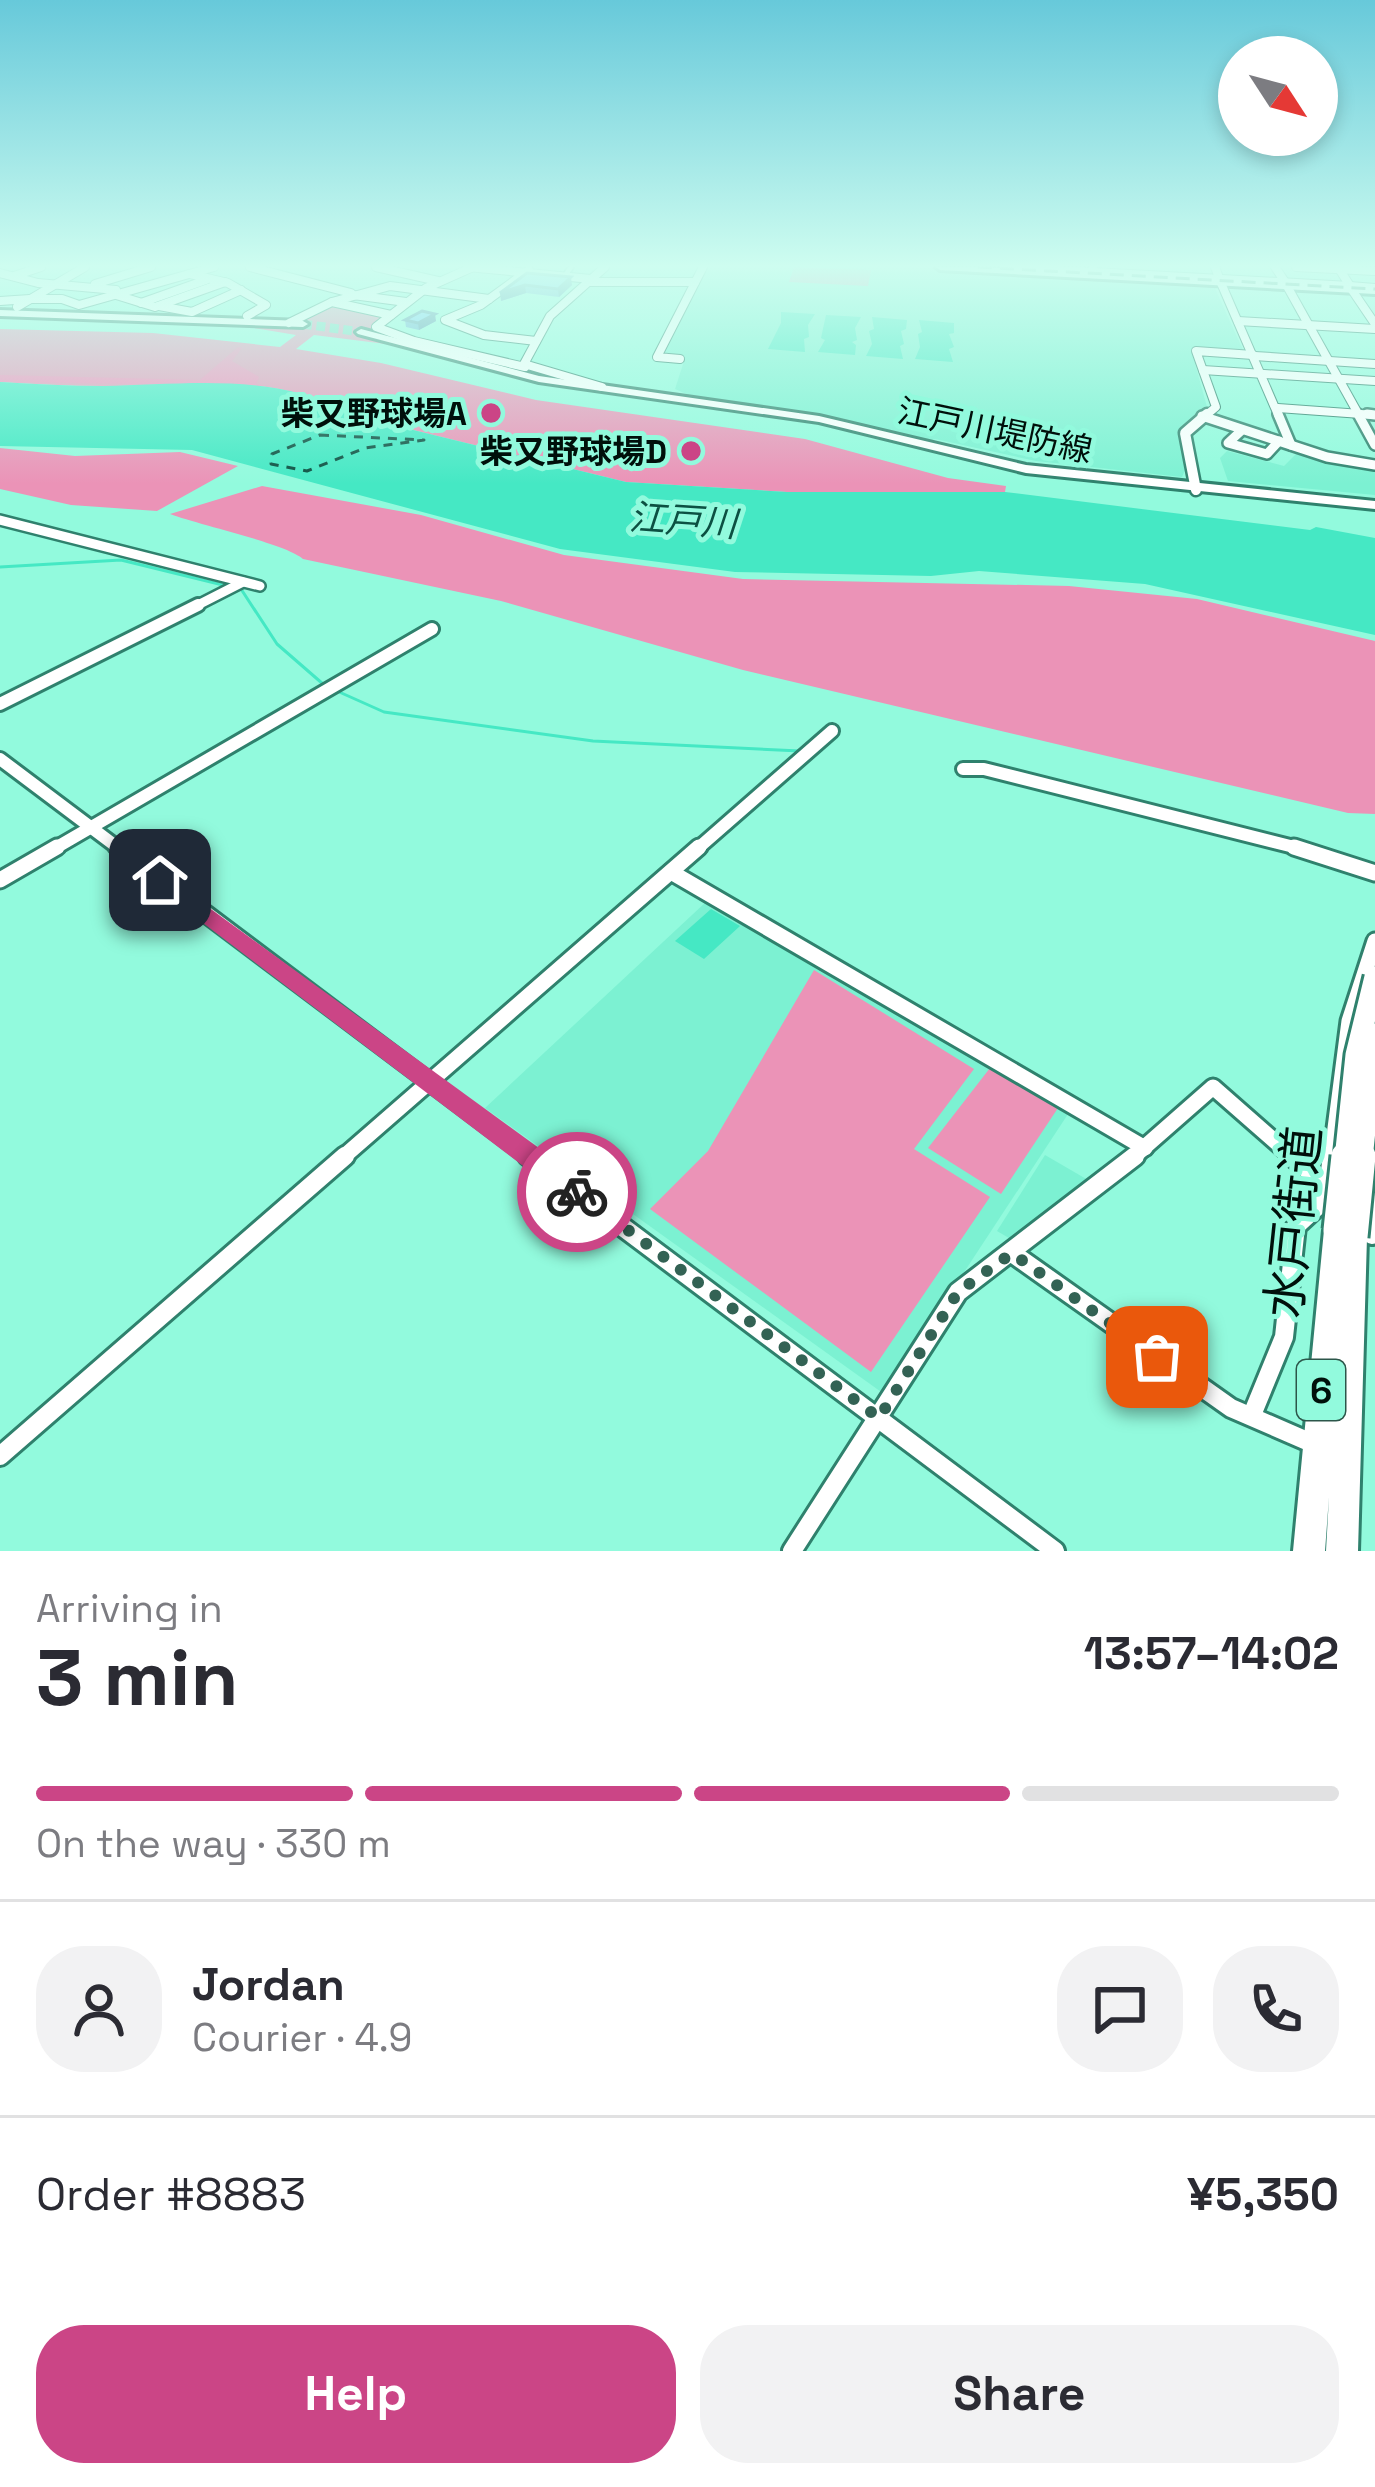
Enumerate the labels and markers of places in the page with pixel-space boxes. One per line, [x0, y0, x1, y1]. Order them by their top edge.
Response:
place label: 柴又野球場A [281, 393, 467, 435]
marker: 柴又野球場A [478, 400, 504, 426]
place label: 柴又野球場D [480, 431, 667, 473]
marker: 柴又野球場D [678, 438, 704, 464]
pin [109, 829, 211, 931]
pin [1106, 1306, 1208, 1408]

